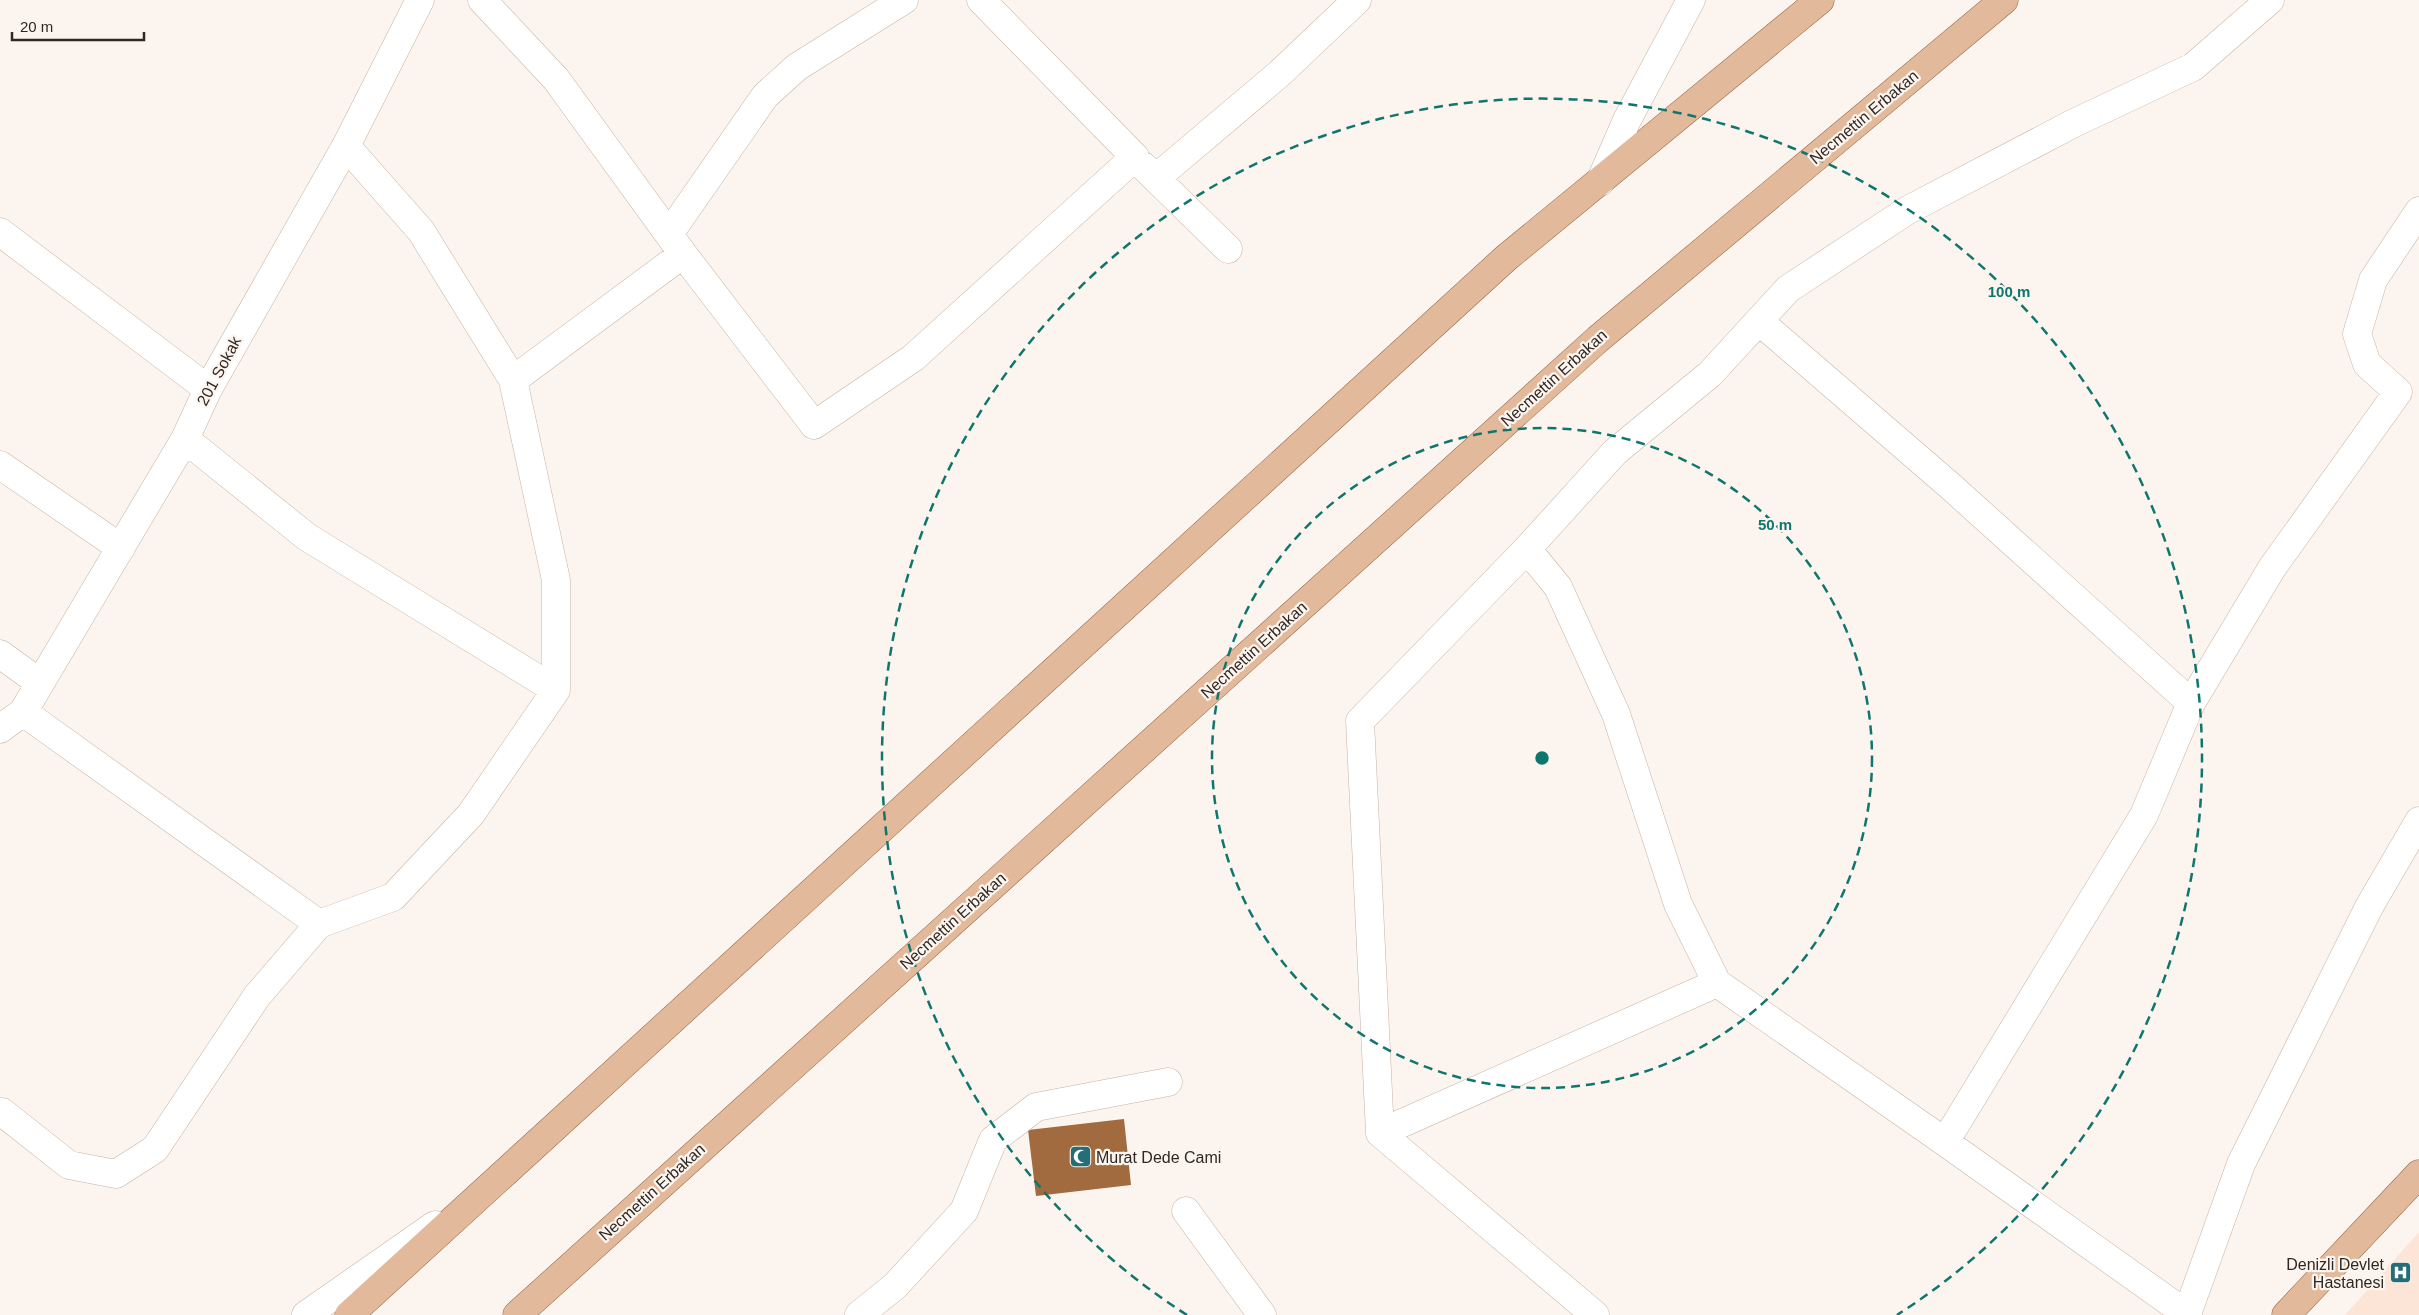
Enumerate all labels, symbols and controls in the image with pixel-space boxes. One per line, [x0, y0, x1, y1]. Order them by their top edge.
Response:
scale bar [12, 10, 145, 42]
text: 20 m [20, 18, 53, 35]
street label: Necmettin Erbakan [1806, 67, 1922, 167]
text: 100 m [1988, 283, 2030, 300]
street label: Necmettin Erbakan [1498, 326, 1610, 430]
street label: 201 Sokak [194, 333, 245, 408]
text: 50 m [1758, 516, 1792, 533]
street label: Necmettin Erbakan [1198, 598, 1310, 702]
centre of rings [1533, 749, 1551, 767]
street label: Necmettin Erbakan [897, 869, 1009, 973]
street label: Necmettin Erbakan [596, 1140, 708, 1244]
mosque icon: Murat Dede Cami [1068, 1145, 1092, 1169]
place label: Murat Dede Cami [1096, 1149, 1221, 1166]
place label: Denizli Devlet Hastanesi [2286, 1256, 2385, 1291]
hospital icon: Denizli Devlet Hastanesi [2388, 1261, 2412, 1285]

